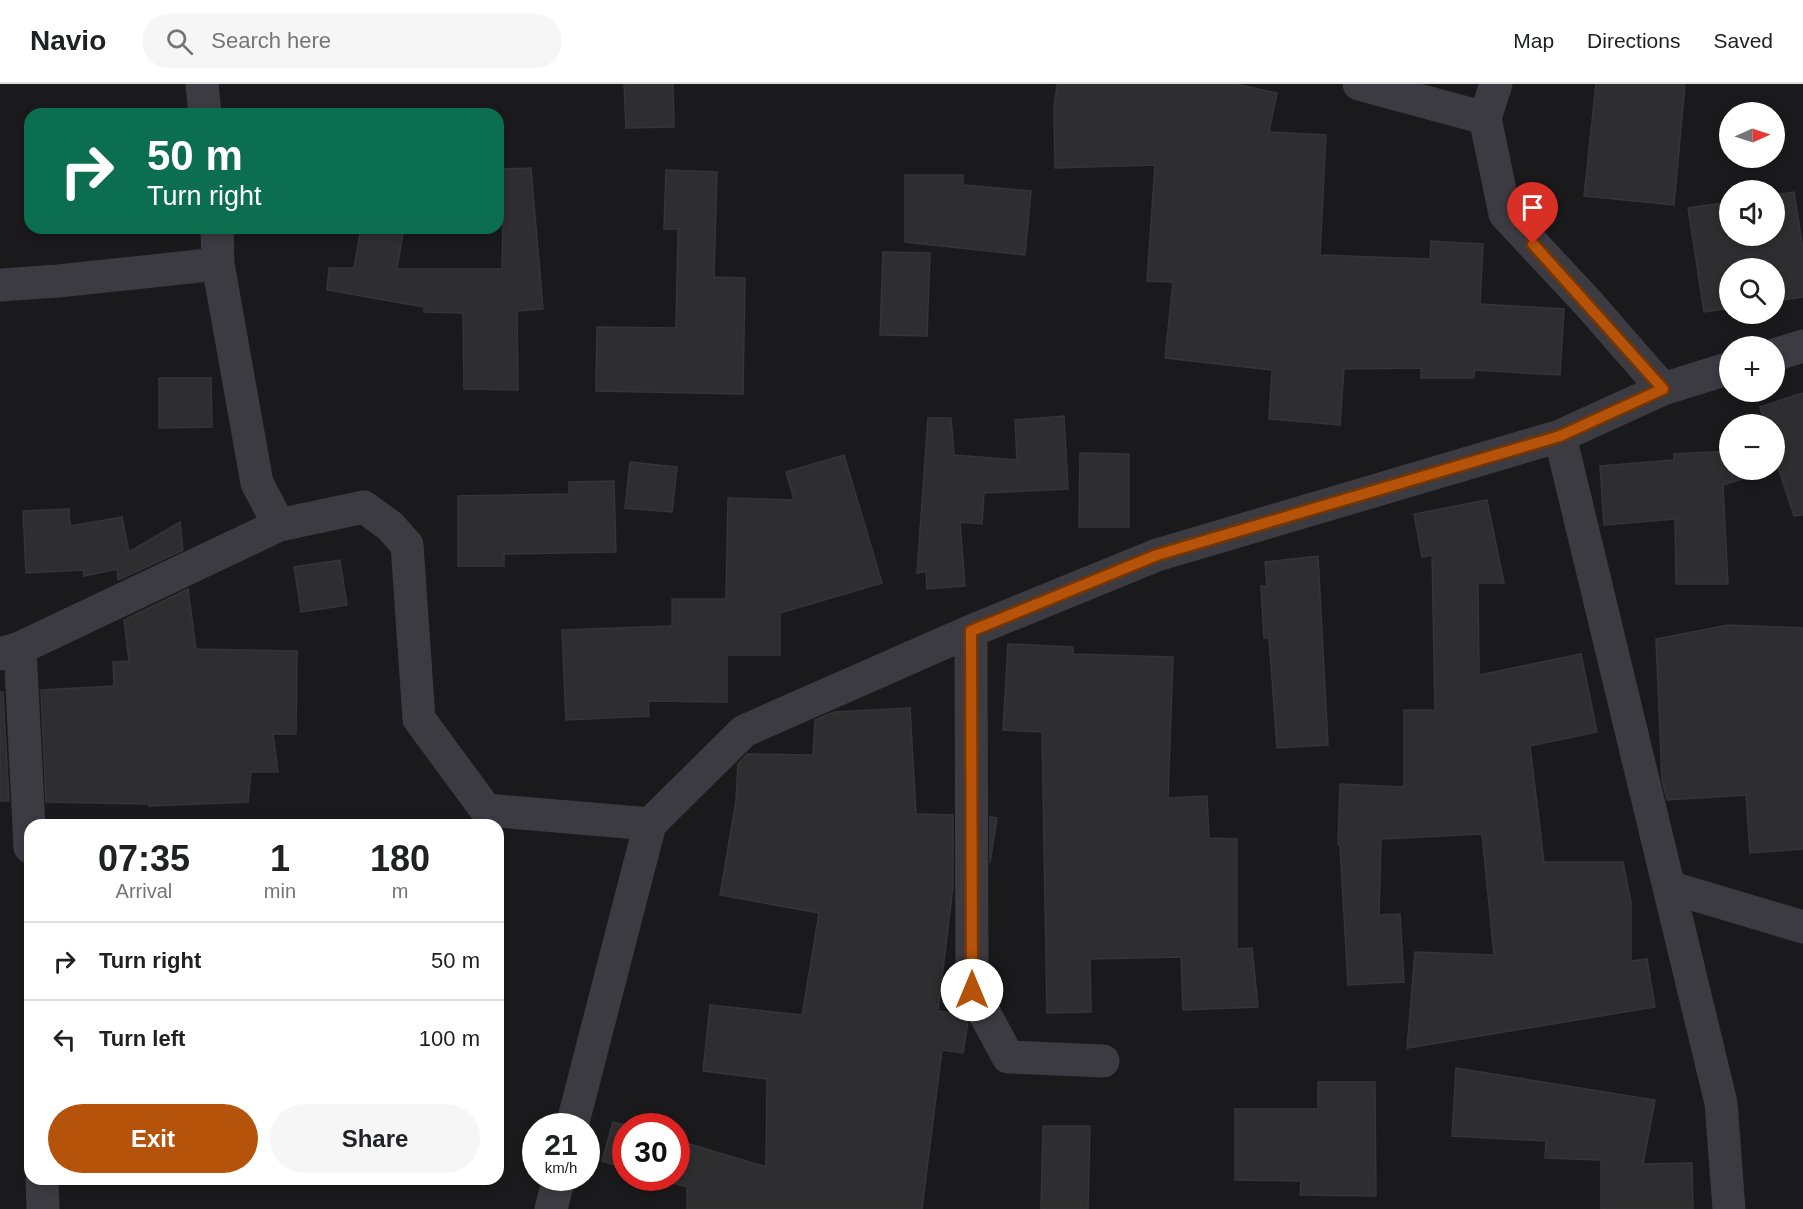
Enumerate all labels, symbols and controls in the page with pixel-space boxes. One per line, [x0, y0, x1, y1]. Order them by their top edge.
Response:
search box [142, 14, 562, 68]
text: Navio [30, 25, 106, 56]
icon: search [163, 25, 196, 58]
text: Search here [211, 28, 331, 53]
text: Map [1513, 29, 1554, 52]
text: Directions [1587, 29, 1680, 52]
text: Saved [1713, 29, 1773, 52]
north arrow [1719, 102, 1785, 168]
map controls [1719, 102, 1785, 480]
icon: right [48, 132, 126, 210]
text: 50 m [147, 132, 243, 179]
button: sound [1719, 180, 1785, 246]
text: Turn right [147, 181, 262, 211]
pin [1507, 182, 1558, 244]
icon: arrive [1516, 191, 1549, 224]
button: search [1719, 258, 1785, 324]
button: + [1719, 336, 1785, 402]
button: − [1719, 414, 1785, 480]
text: 07:35 [98, 838, 190, 879]
text: 1 [270, 838, 290, 879]
text: 180 [370, 838, 430, 879]
text: Arrival [116, 880, 172, 902]
text: min [264, 880, 296, 902]
text: m [392, 880, 408, 902]
icon: right [48, 945, 81, 978]
text: Turn right [99, 948, 201, 973]
text: 50 m [431, 948, 480, 973]
position arrow [940, 958, 1004, 1022]
icon: left [48, 1023, 81, 1056]
text: Turn left [99, 1026, 185, 1051]
text: 100 m [419, 1026, 480, 1051]
button: Exit [48, 1104, 258, 1173]
button: Share [270, 1104, 480, 1173]
speed limit sign: 30 [612, 1113, 690, 1191]
text: 21 [544, 1128, 578, 1161]
text: km/h [545, 1159, 577, 1176]

